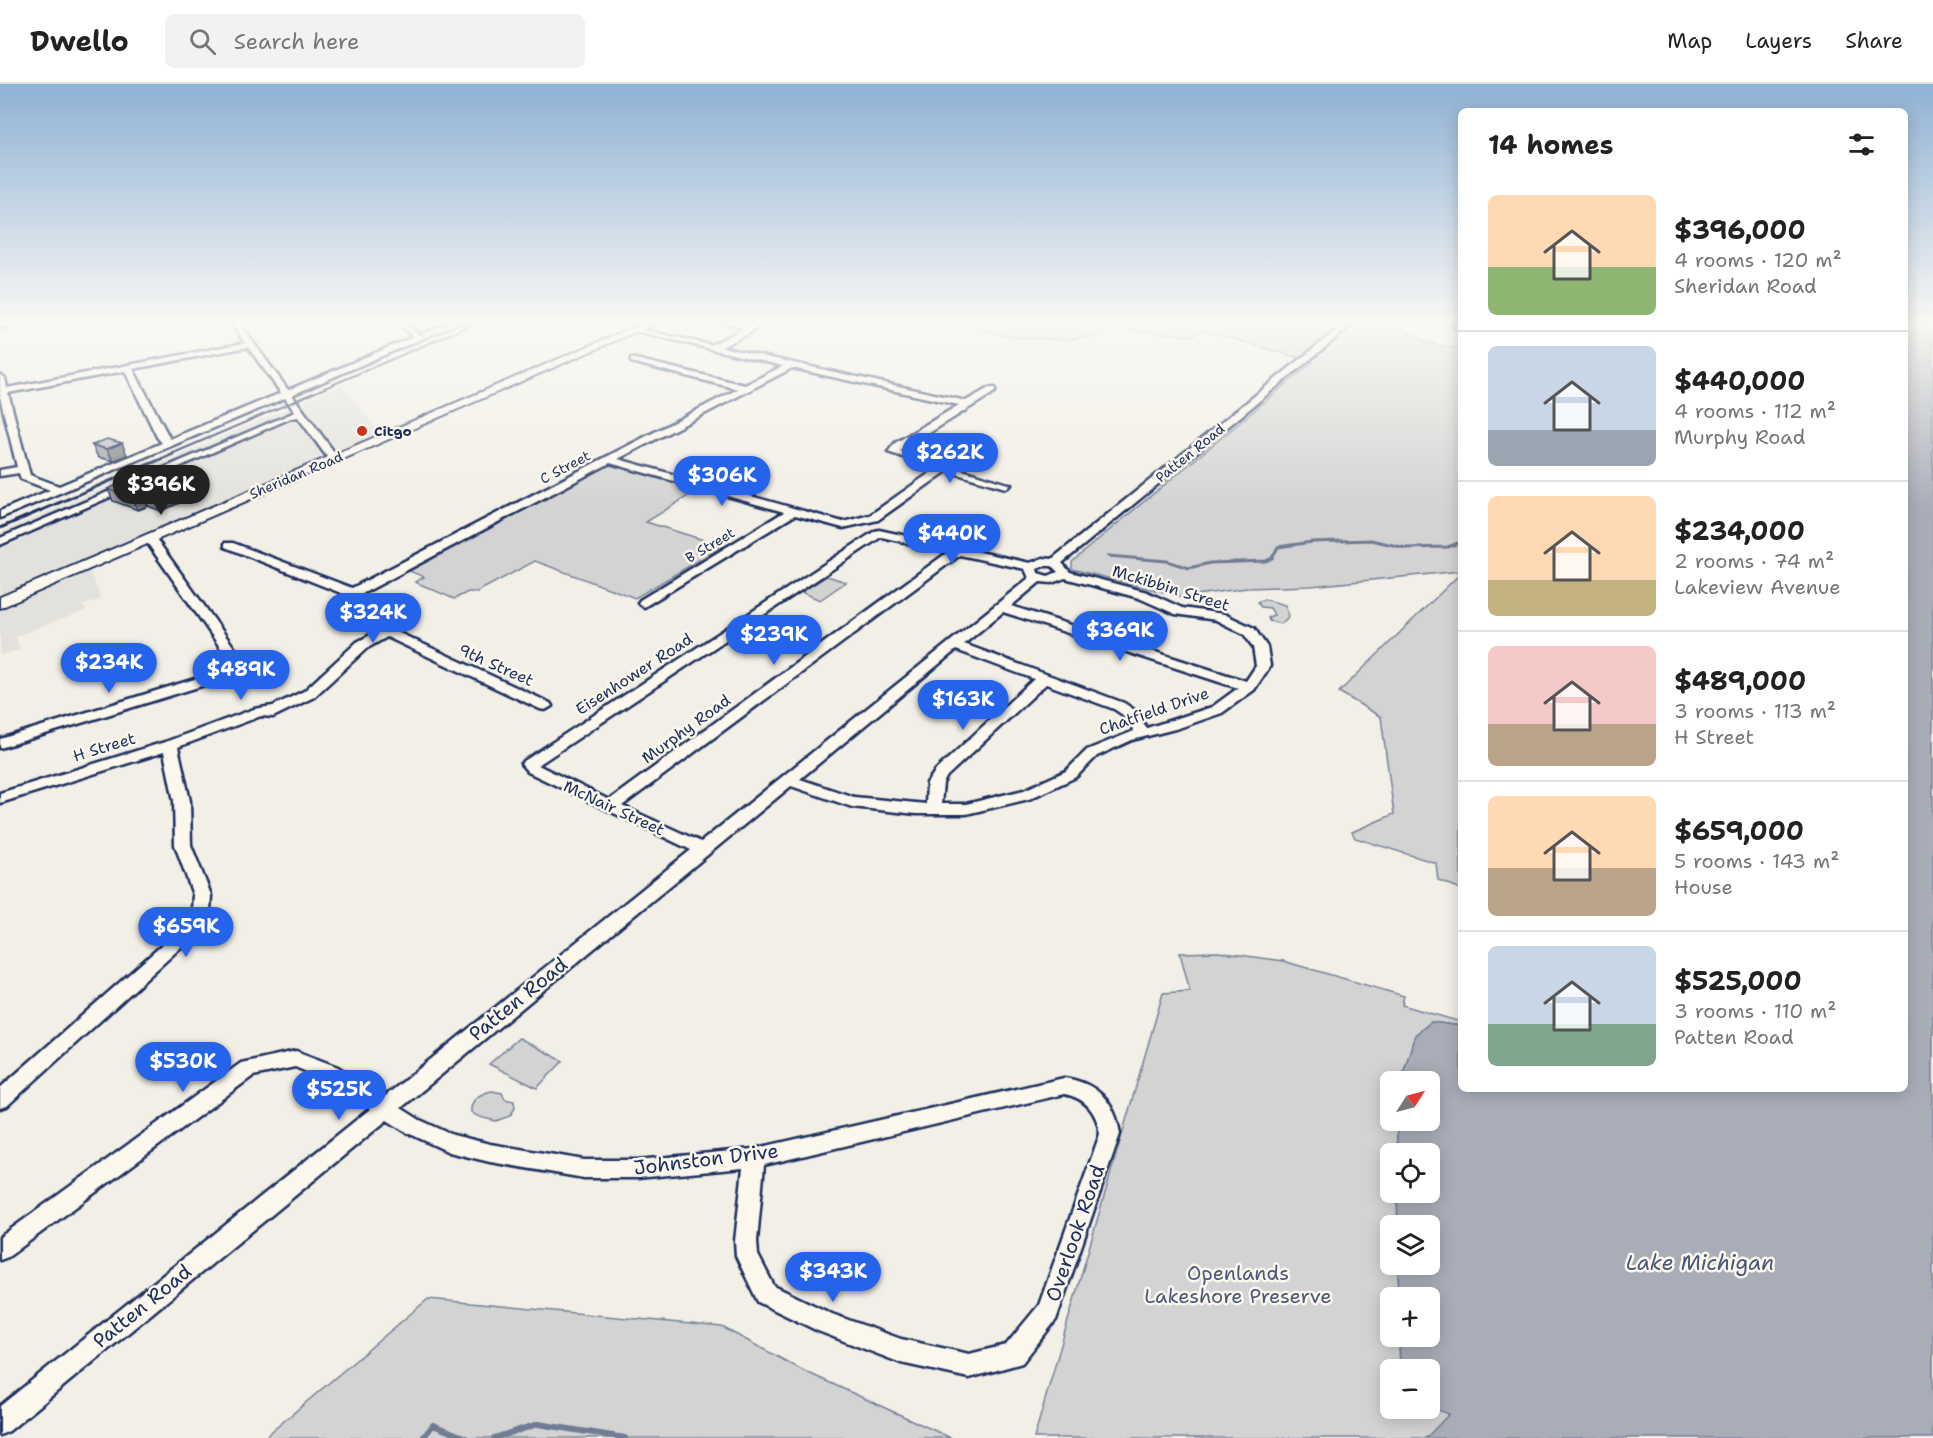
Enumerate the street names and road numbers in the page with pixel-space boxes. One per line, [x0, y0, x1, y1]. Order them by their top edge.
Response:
street label: Patten Road [1152, 420, 1228, 486]
street label: C Street [537, 446, 593, 488]
street label: Sheridan Road [246, 447, 346, 503]
street label: B Street [682, 523, 738, 567]
street label: Mckibbin Street [1110, 560, 1232, 616]
street label: Eisenhower Road [572, 628, 696, 720]
street label: 9th Street [455, 639, 537, 691]
street label: Chatfield Drive [1096, 682, 1212, 740]
street label: Murphy Road [637, 690, 735, 768]
street label: H Street [70, 728, 138, 766]
street label: McNair Street [560, 775, 668, 841]
street label: Patten Road [463, 951, 573, 1047]
street label: Johnston Drive [632, 1137, 780, 1181]
street label: Overlook Road [1039, 1161, 1111, 1305]
street label: Patten Road [87, 1258, 197, 1354]

